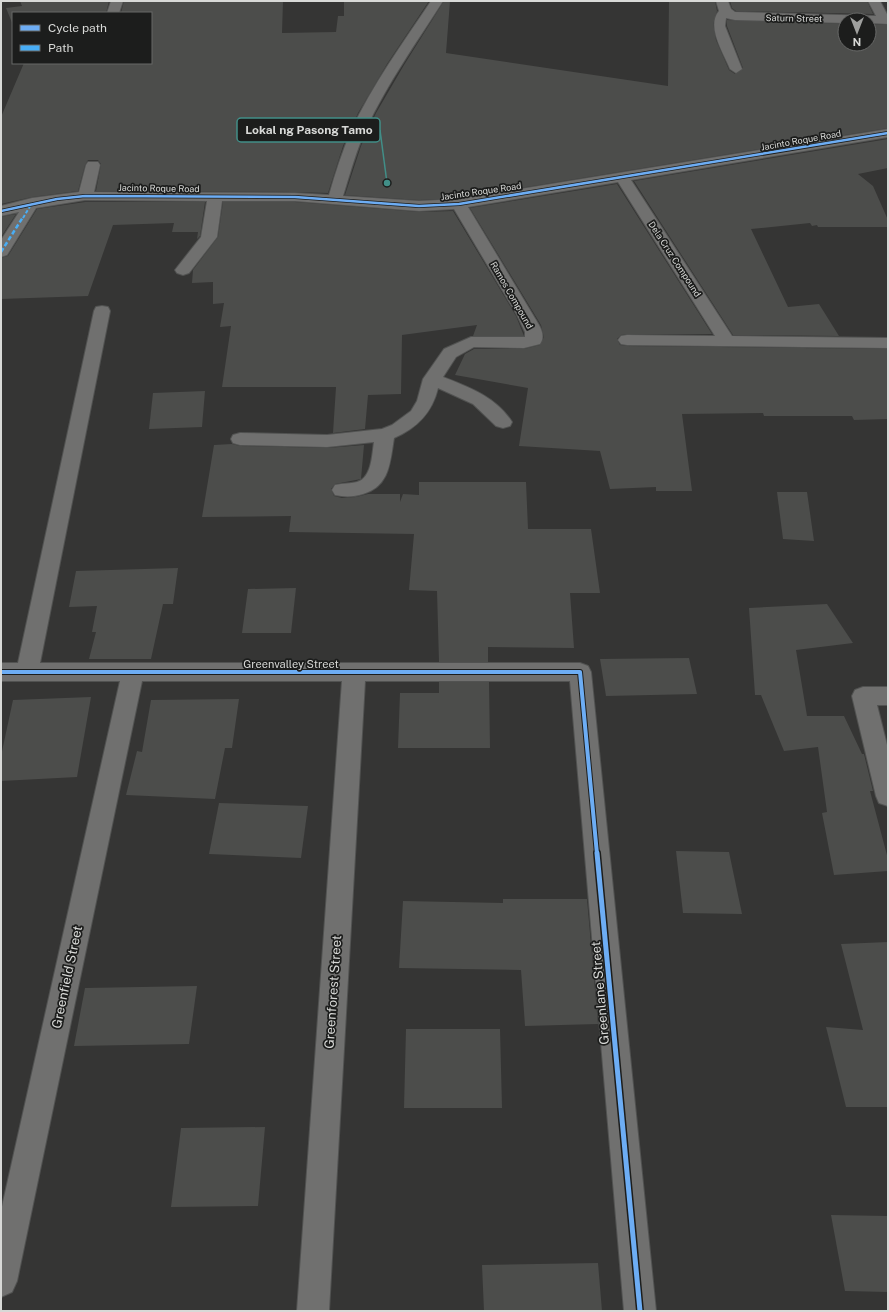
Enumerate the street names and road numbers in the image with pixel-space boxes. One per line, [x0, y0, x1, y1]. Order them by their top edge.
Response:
street label: Saturn Street [766, 12, 823, 24]
street label: Jacinto Roque Road [760, 128, 842, 152]
street label: Jacinto Roque Road [440, 180, 522, 202]
street label: Jacinto Roque Road [118, 182, 200, 194]
street label: Dela Cruz Compound [646, 219, 704, 299]
street label: Ramos Compound [488, 259, 536, 331]
street label: Greenvalley Street [243, 658, 339, 670]
street label: Greenfield Street [49, 924, 85, 1030]
street label: Greenforest Street [322, 935, 344, 1049]
street label: Greenlane Street [588, 941, 612, 1045]

